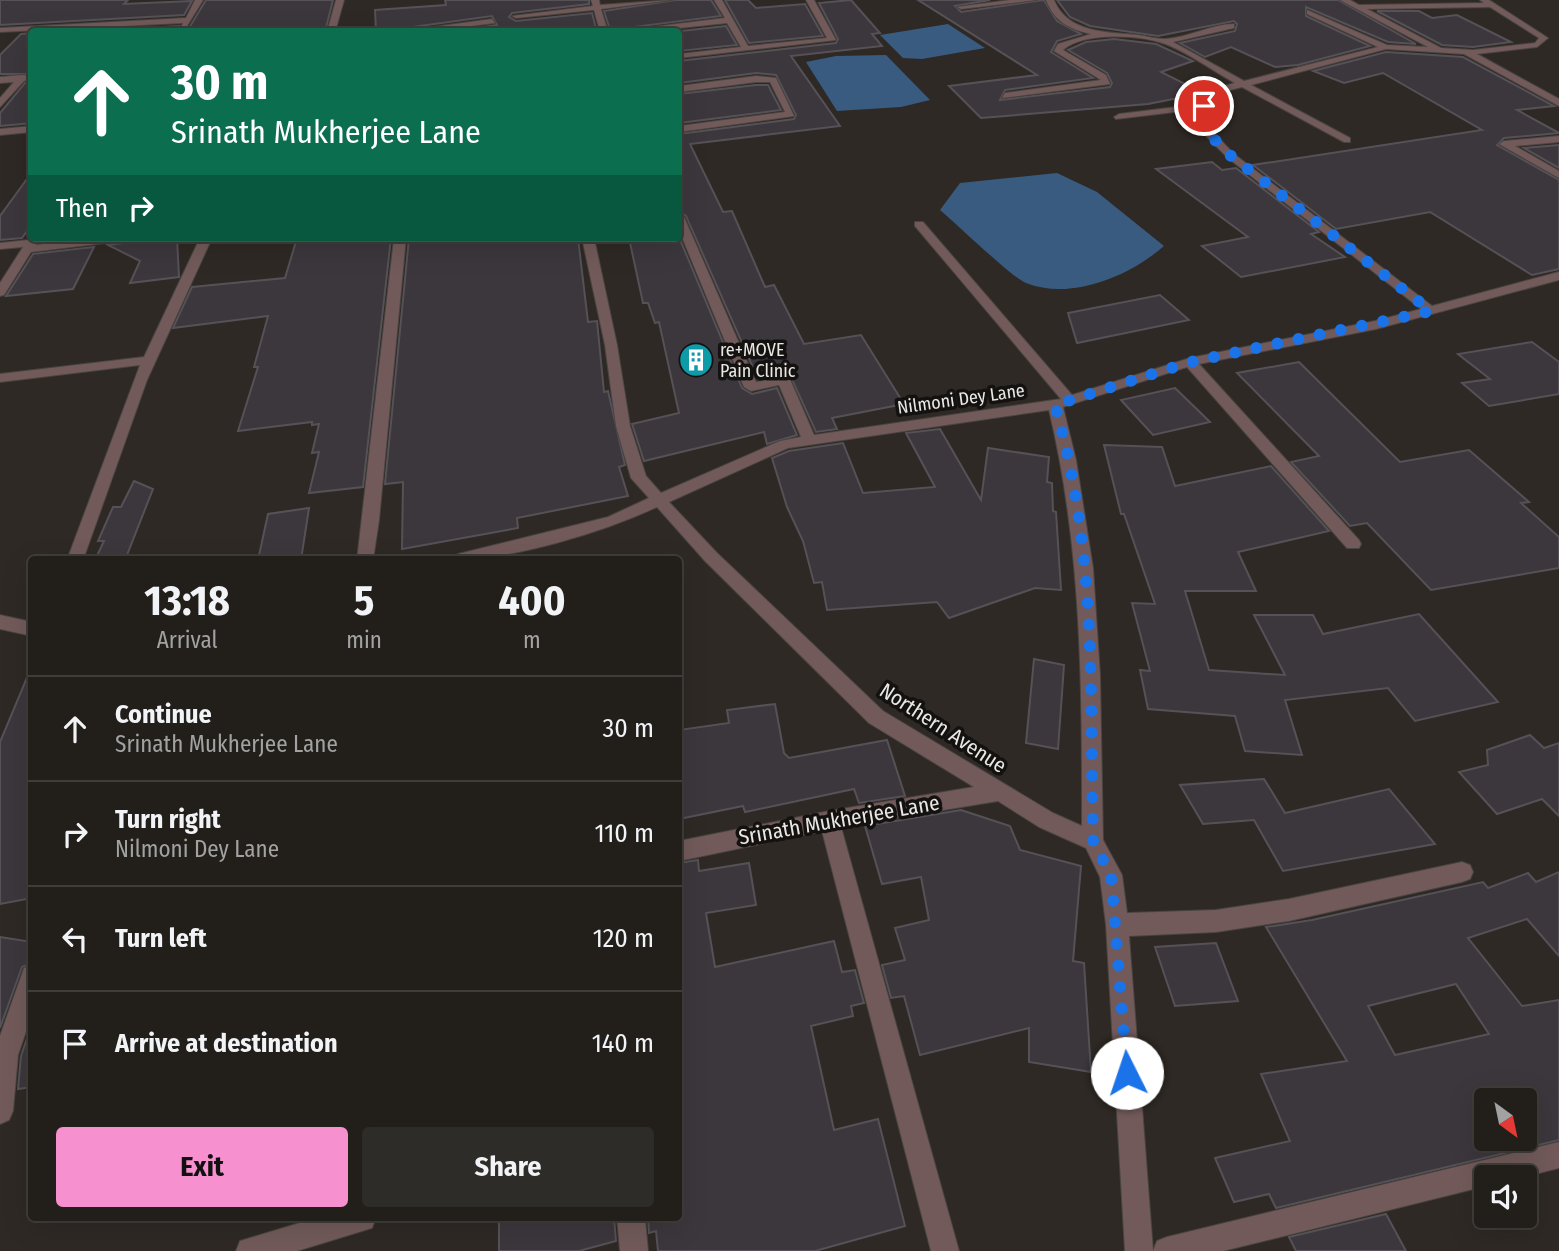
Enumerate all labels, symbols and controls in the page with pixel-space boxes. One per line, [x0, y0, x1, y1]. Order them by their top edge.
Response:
text: 30 m [171, 53, 269, 112]
icon: ahead [56, 56, 147, 147]
pin [1174, 76, 1234, 136]
icon: arrive [1185, 87, 1223, 125]
text: Srinath Mukherjee Lane [171, 113, 481, 151]
icon: right [122, 189, 160, 227]
text: Then [56, 193, 108, 224]
place label: re+MOVE Pain Clinic [720, 339, 796, 382]
building icon: re+MOVE Pain Clinic [677, 341, 715, 379]
street label: Nilmoni Dey Lane [896, 379, 1026, 419]
text: 13:18 [144, 576, 230, 626]
text: 5 [354, 576, 374, 626]
text: 400 [498, 576, 566, 626]
text: Arrival [157, 626, 218, 654]
text: min [346, 626, 382, 654]
text: m [523, 626, 541, 654]
street label: Northern Avenue [875, 677, 1011, 779]
text: Continue [115, 699, 212, 730]
icon: ahead [56, 710, 94, 748]
text: 30 m [603, 713, 654, 744]
text: Srinath Mukherjee Lane [115, 730, 338, 758]
street label: Srinath Mukherjee Lane [737, 790, 941, 850]
text: Turn right [115, 804, 221, 835]
icon: right [56, 815, 94, 853]
text: 110 m [594, 818, 654, 849]
text: Nilmoni Dey Lane [115, 835, 279, 863]
icon: left [56, 920, 94, 958]
text: Turn left [115, 923, 207, 954]
text: 120 m [593, 923, 654, 954]
icon: arrive [56, 1025, 94, 1063]
text: Arrive at destination [115, 1028, 338, 1059]
text: 140 m [592, 1028, 654, 1059]
position arrow [1090, 1036, 1164, 1110]
north arrow [1474, 1088, 1536, 1152]
map controls [1474, 1088, 1537, 1228]
button: Exit [56, 1127, 348, 1207]
button: Share [362, 1127, 654, 1207]
button: sound [1474, 1165, 1537, 1228]

